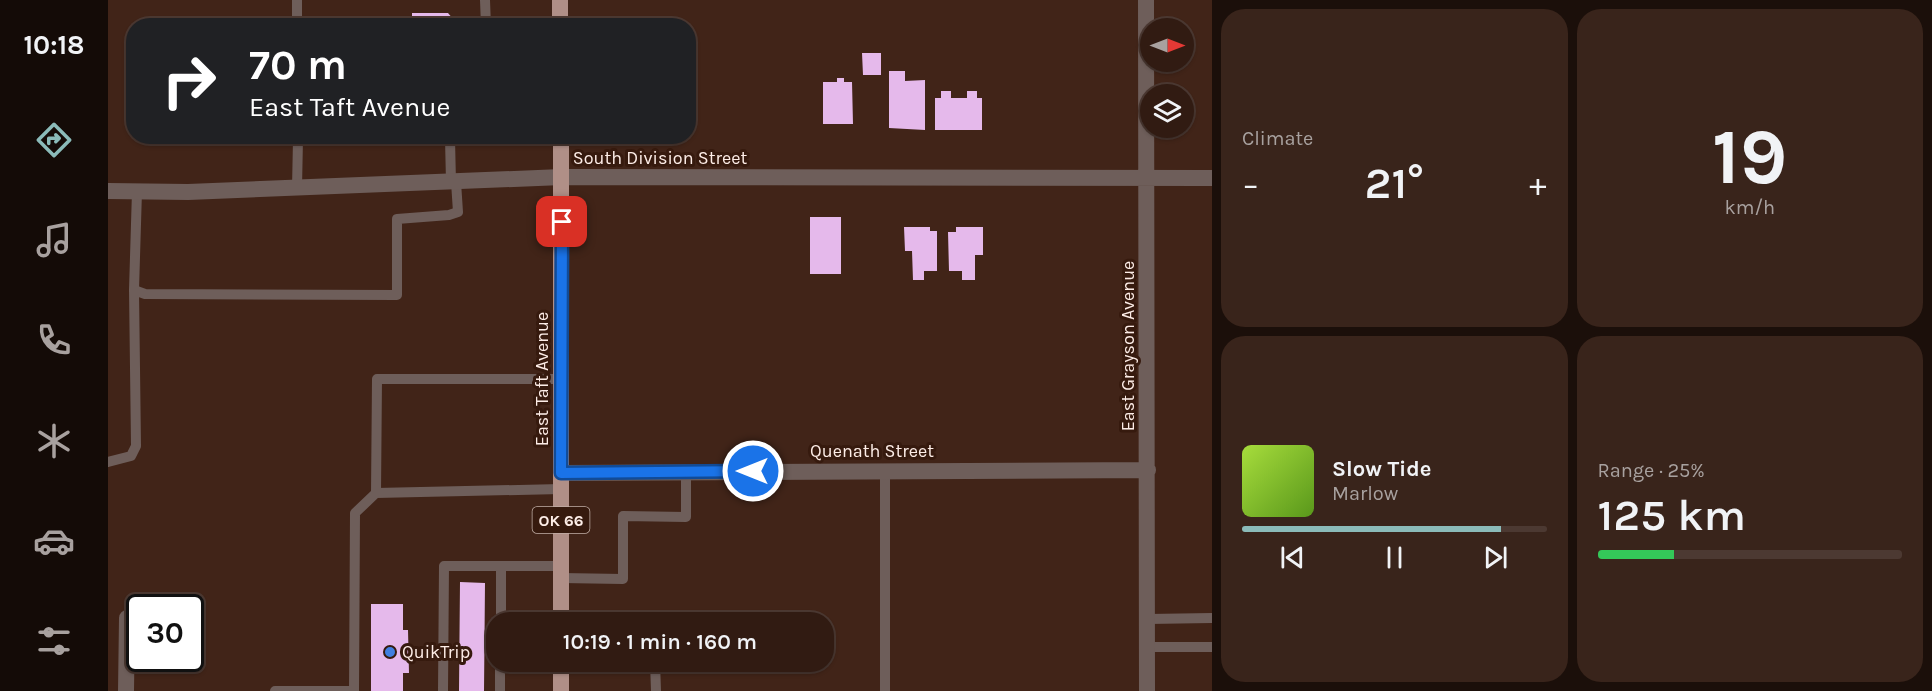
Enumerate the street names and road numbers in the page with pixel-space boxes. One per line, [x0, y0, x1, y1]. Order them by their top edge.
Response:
street label: South Division Street [573, 147, 747, 169]
street label: East Grayson Avenue [1117, 261, 1139, 431]
street label: East Taft Avenue [531, 312, 553, 446]
street label: Quenath Street [810, 440, 934, 462]
road number: OK 66 [532, 507, 590, 533]

